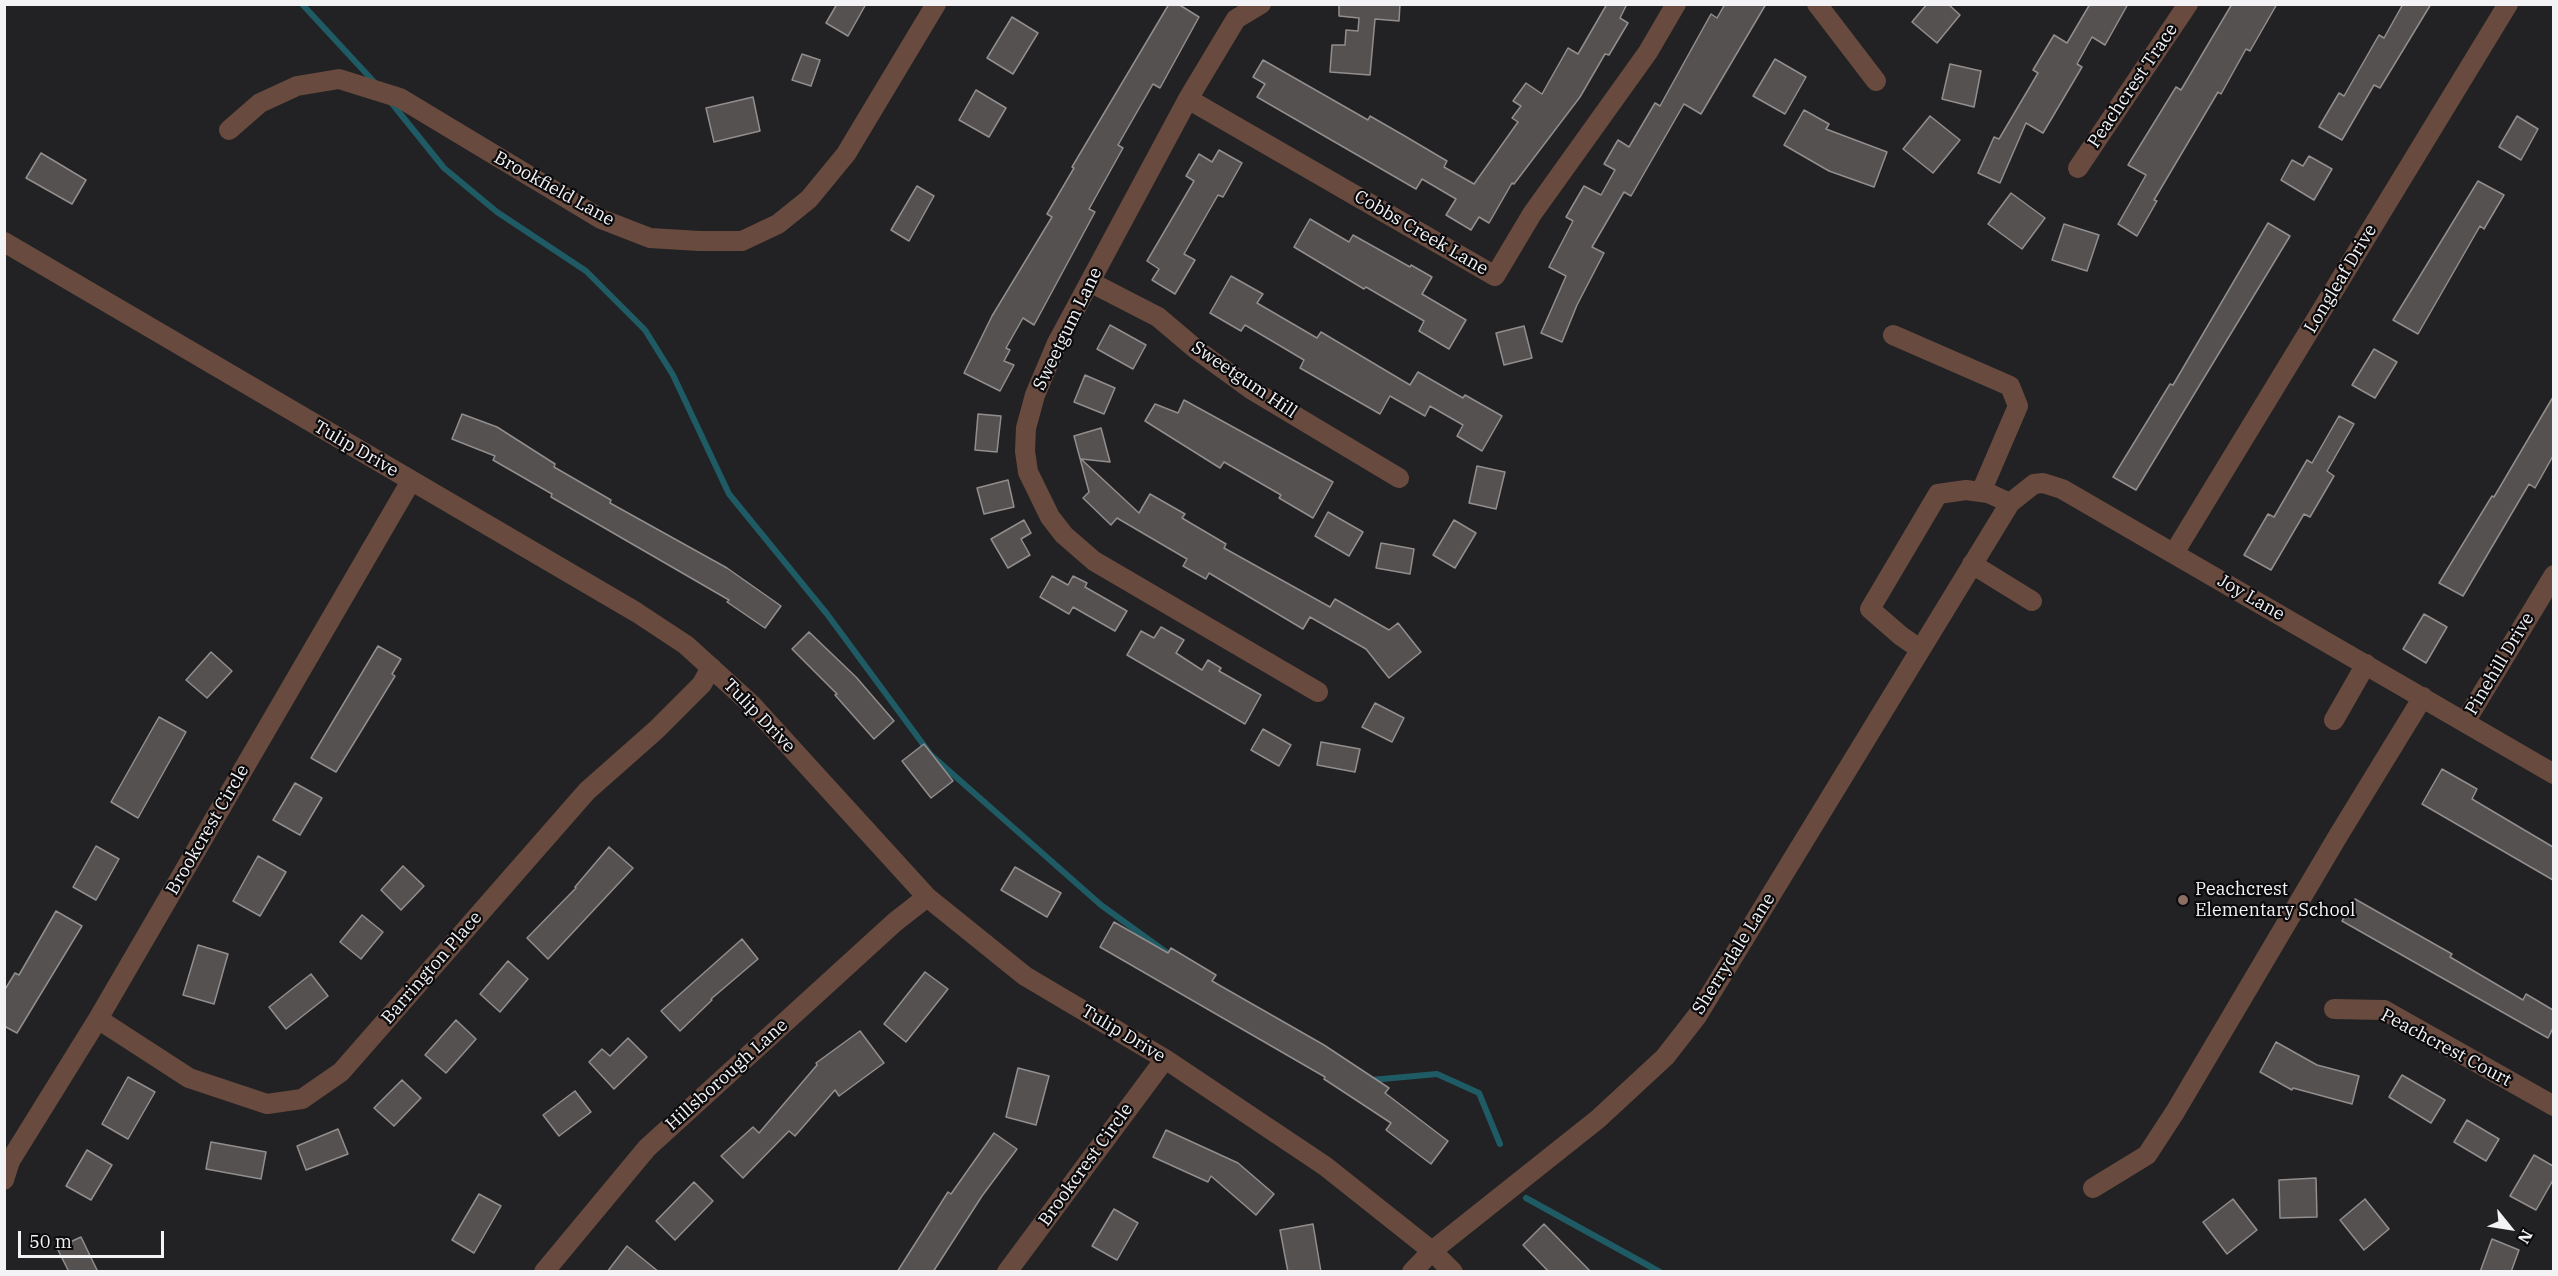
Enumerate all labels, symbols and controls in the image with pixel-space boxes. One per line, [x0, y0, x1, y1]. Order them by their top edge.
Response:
street label: Peachcrest Trace [2083, 20, 2183, 152]
street label: Brookfield Lane [490, 147, 618, 231]
street label: Cobbs Creek Lane [1350, 186, 1492, 280]
street label: Longleaf Drive [2300, 221, 2382, 337]
street label: Sweetgum Lane [1029, 264, 1107, 394]
street label: Sweetgum Hill [1187, 337, 1301, 423]
street label: Tulip Drive [310, 416, 402, 482]
street label: Joy Lane [2214, 570, 2288, 626]
street label: Pinehill Drive [2461, 609, 2539, 719]
street label: Tulip Drive [719, 675, 799, 757]
street label: Brookcrest Circle [162, 761, 254, 899]
place label: Peachcrest Elementary School [2195, 879, 2355, 922]
street label: Sherrydale Lane [1688, 889, 1780, 1019]
marker: Peachcrest Elementary School [2176, 893, 2190, 907]
street label: Barrington Place [377, 907, 487, 1029]
street label: Tulip Drive [1077, 1000, 1169, 1068]
street label: Peachcrest Court [2377, 1005, 2515, 1091]
street label: Hillsborough Lane [662, 1015, 792, 1135]
street label: Brookcrest Circle [1034, 1099, 1138, 1231]
north arrow [2480, 1198, 2540, 1258]
scale bar [21, 1219, 166, 1257]
text: N [2514, 1227, 2537, 1247]
text: 50 m [29, 1230, 72, 1253]

